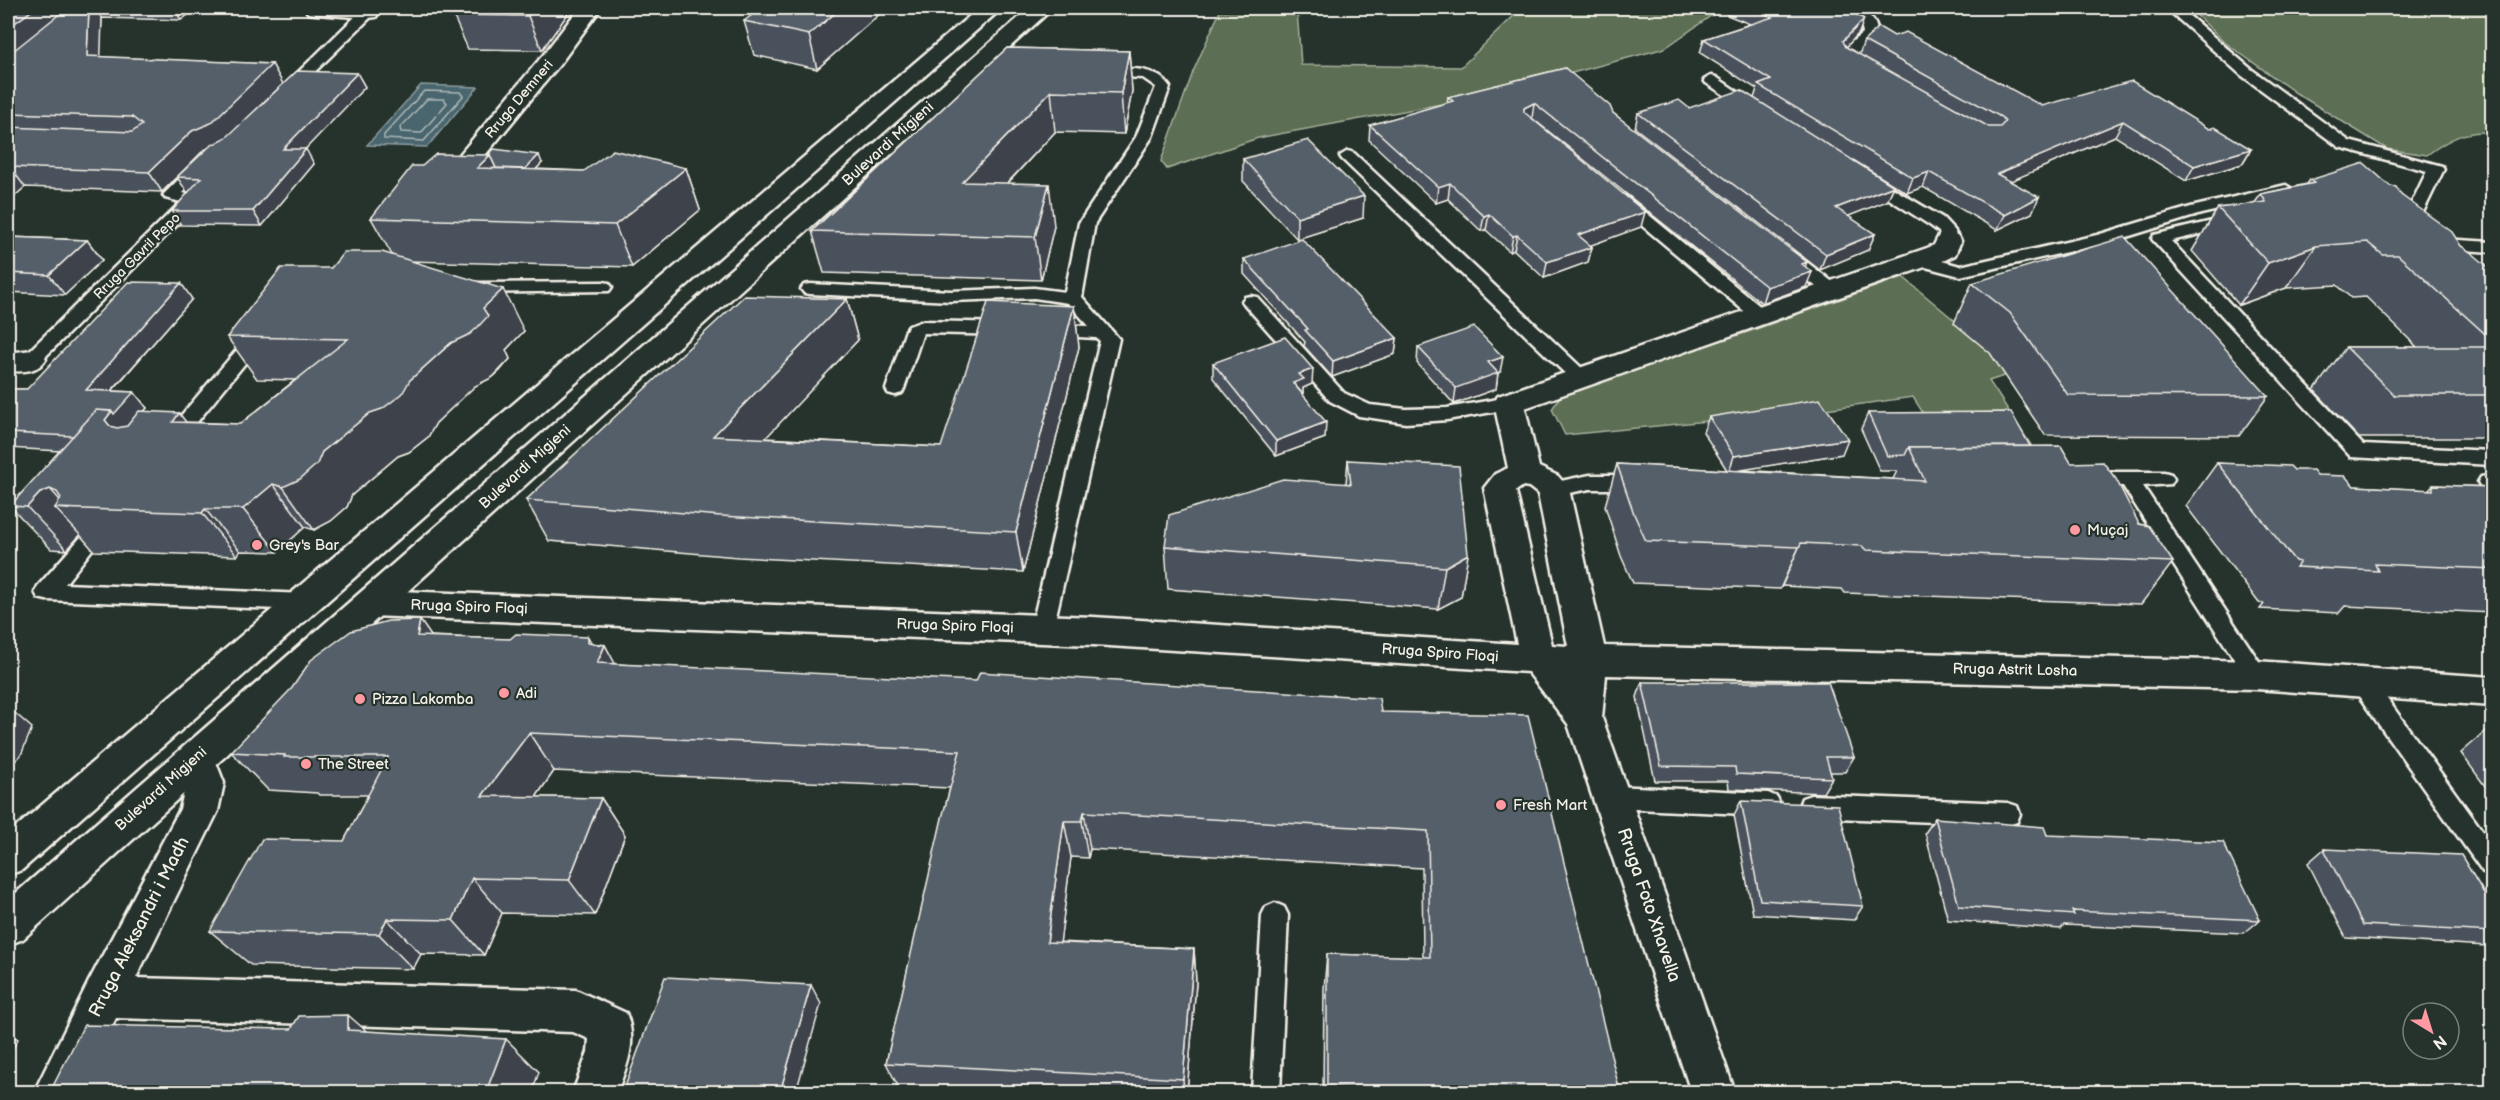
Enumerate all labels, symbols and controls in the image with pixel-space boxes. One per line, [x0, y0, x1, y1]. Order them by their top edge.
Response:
street label: Rruga Demneri [481, 56, 557, 142]
street label: Bulevardi Migjeni [838, 98, 938, 190]
street label: Rruga Gavril Pepo [90, 209, 184, 303]
street label: Bulevardi Migjeni [475, 421, 575, 513]
place label: Muçaj [2087, 521, 2128, 540]
marker: Muçaj [2068, 523, 2082, 537]
place label: Grey's Bar [269, 536, 339, 555]
marker: Grey's Bar [250, 538, 264, 552]
street label: Rruga Spiro Floqi [410, 595, 528, 619]
street label: Rruga Spiro Floqi [896, 614, 1014, 638]
street label: Rruga Spiro Floqi [1381, 639, 1499, 667]
street label: Rruga Astrit Losha [1952, 659, 2078, 681]
place label: Adi [516, 684, 537, 703]
marker: Adi [497, 686, 511, 700]
place label: Pizza Lakomba [372, 690, 473, 709]
marker: Pizza Lakomba [353, 692, 367, 706]
street label: Bulevardi Migjeni [111, 743, 211, 835]
place label: The Street [318, 755, 389, 774]
marker: The Street [299, 757, 313, 771]
place label: Fresh Mart [1513, 796, 1588, 815]
marker: Fresh Mart [1494, 798, 1508, 812]
street label: Rruga Foto Xhavella [1613, 825, 1685, 985]
street label: Rruga Aleksandri i Madh [84, 833, 194, 1021]
north arrow [2401, 1001, 2461, 1061]
text: N [2429, 1030, 2450, 1053]

